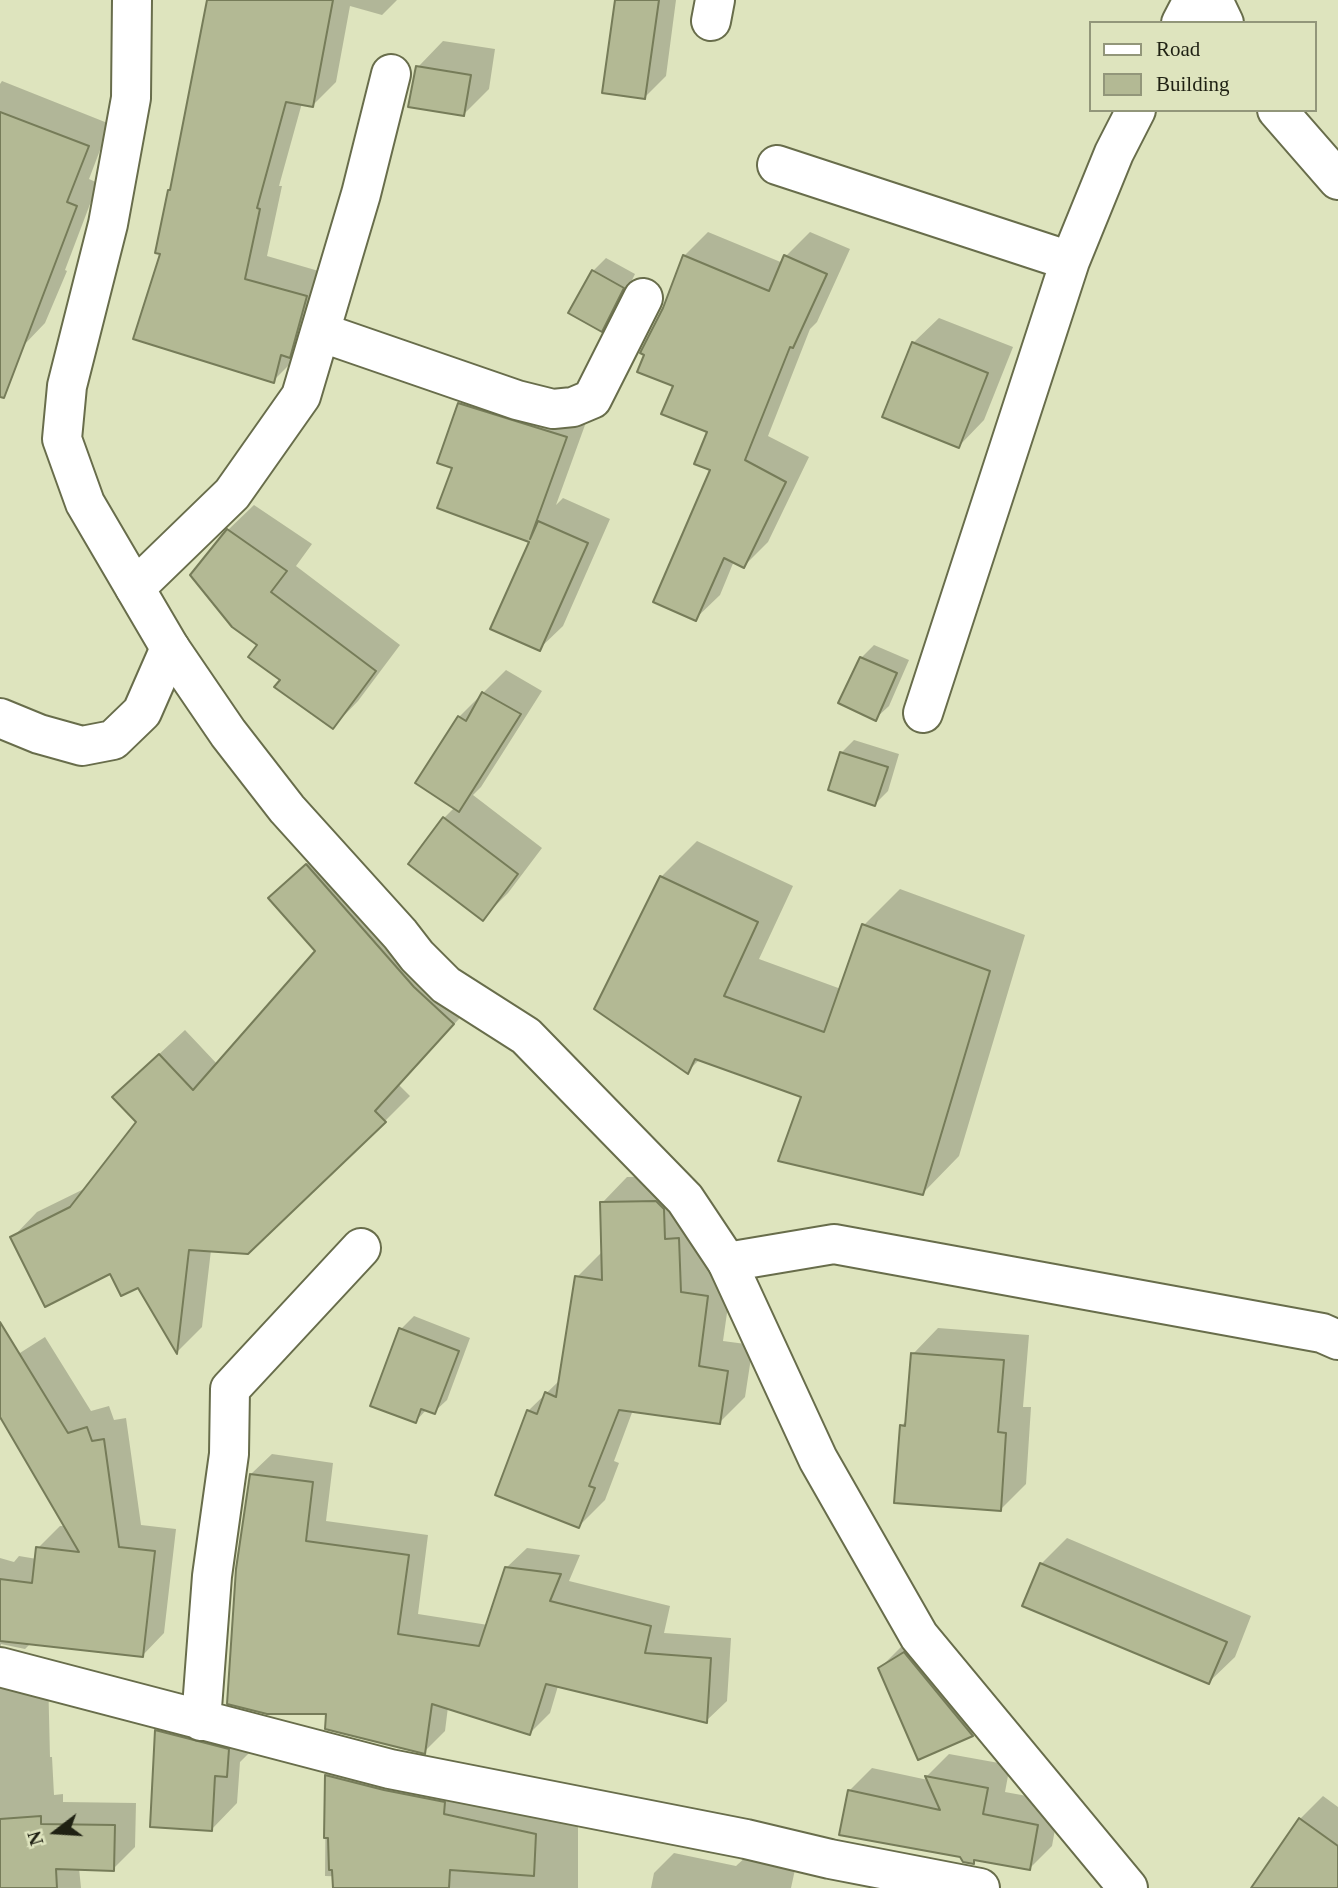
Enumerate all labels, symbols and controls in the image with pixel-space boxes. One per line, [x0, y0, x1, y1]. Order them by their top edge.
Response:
legend [1090, 21, 1317, 112]
text: Road [1156, 37, 1200, 61]
text: Building [1156, 72, 1230, 96]
north arrow [21, 1797, 91, 1867]
text: N [23, 1829, 47, 1848]

